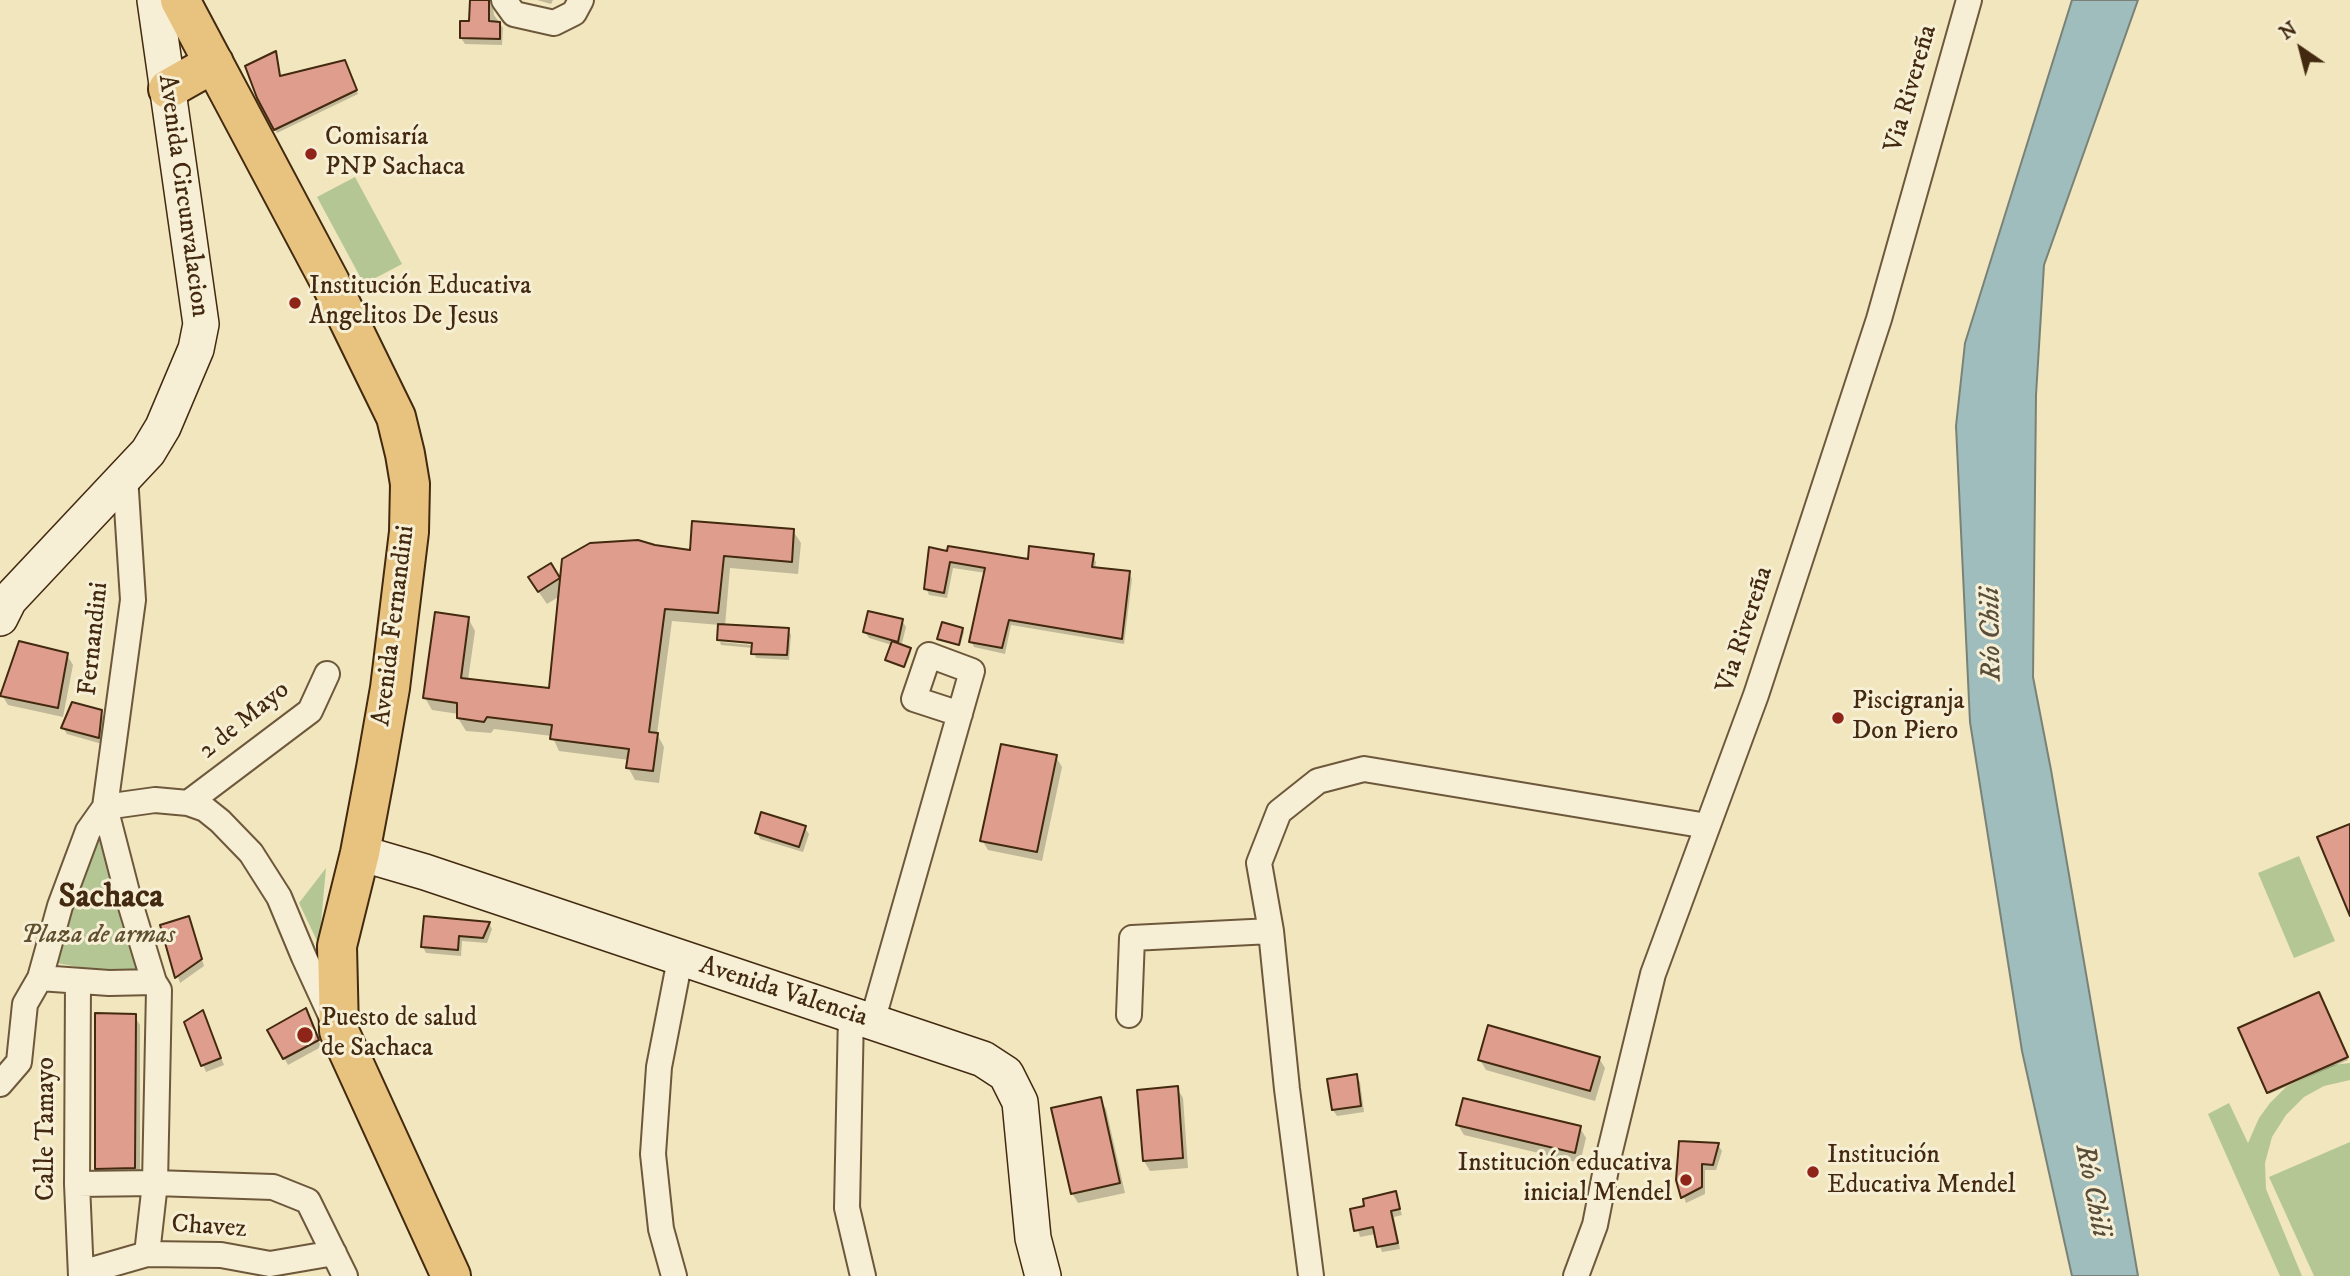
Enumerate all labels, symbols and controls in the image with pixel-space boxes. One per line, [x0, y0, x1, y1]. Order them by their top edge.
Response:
north arrow [2266, 14, 2336, 84]
text: N [2276, 17, 2302, 45]
street label: Via Rivereña [1879, 22, 1945, 156]
street label: Avenida Circunvalacion [150, 73, 214, 319]
place label: Comisaría PNP Sachaca [325, 123, 465, 184]
marker: Comisaría PNP Sachaca [303, 146, 319, 162]
place label: Institución Educativa Angelitos De Jesus [309, 272, 531, 334]
marker: Institución Educativa Angelitos De Jesus [287, 295, 303, 311]
street label: Avenida Fernandini [367, 524, 423, 728]
street label: Via Rivereña [1711, 563, 1781, 697]
street label: Fernandini [74, 581, 116, 697]
water label: Río Chili [1975, 587, 2011, 681]
street label: 2 de Mayo [194, 675, 296, 767]
place label: Piscigranja Don Piero [1852, 687, 1965, 748]
marker: Piscigranja Don Piero [1830, 710, 1846, 726]
district label: Sachaca [58, 879, 164, 919]
park label: Plaza de armas [21, 921, 175, 953]
street label: Avenida Valencia [695, 951, 871, 1035]
place label: Puesto de salud de Sachaca [321, 1004, 477, 1066]
marker: Puesto de salud de Sachaca [295, 1025, 315, 1045]
street label: Calle Tamayo [32, 1057, 64, 1201]
place label: Institución Educativa Mendel [1827, 1141, 2016, 1202]
water label: Río Chili [2066, 1142, 2116, 1240]
place label: Institución educativa inicial Mendel [1457, 1149, 1672, 1210]
marker: Institución Educativa Mendel [1805, 1164, 1821, 1180]
marker: Institución educativa inicial Mendel [1678, 1172, 1694, 1188]
street label: Chavez [170, 1210, 248, 1246]

